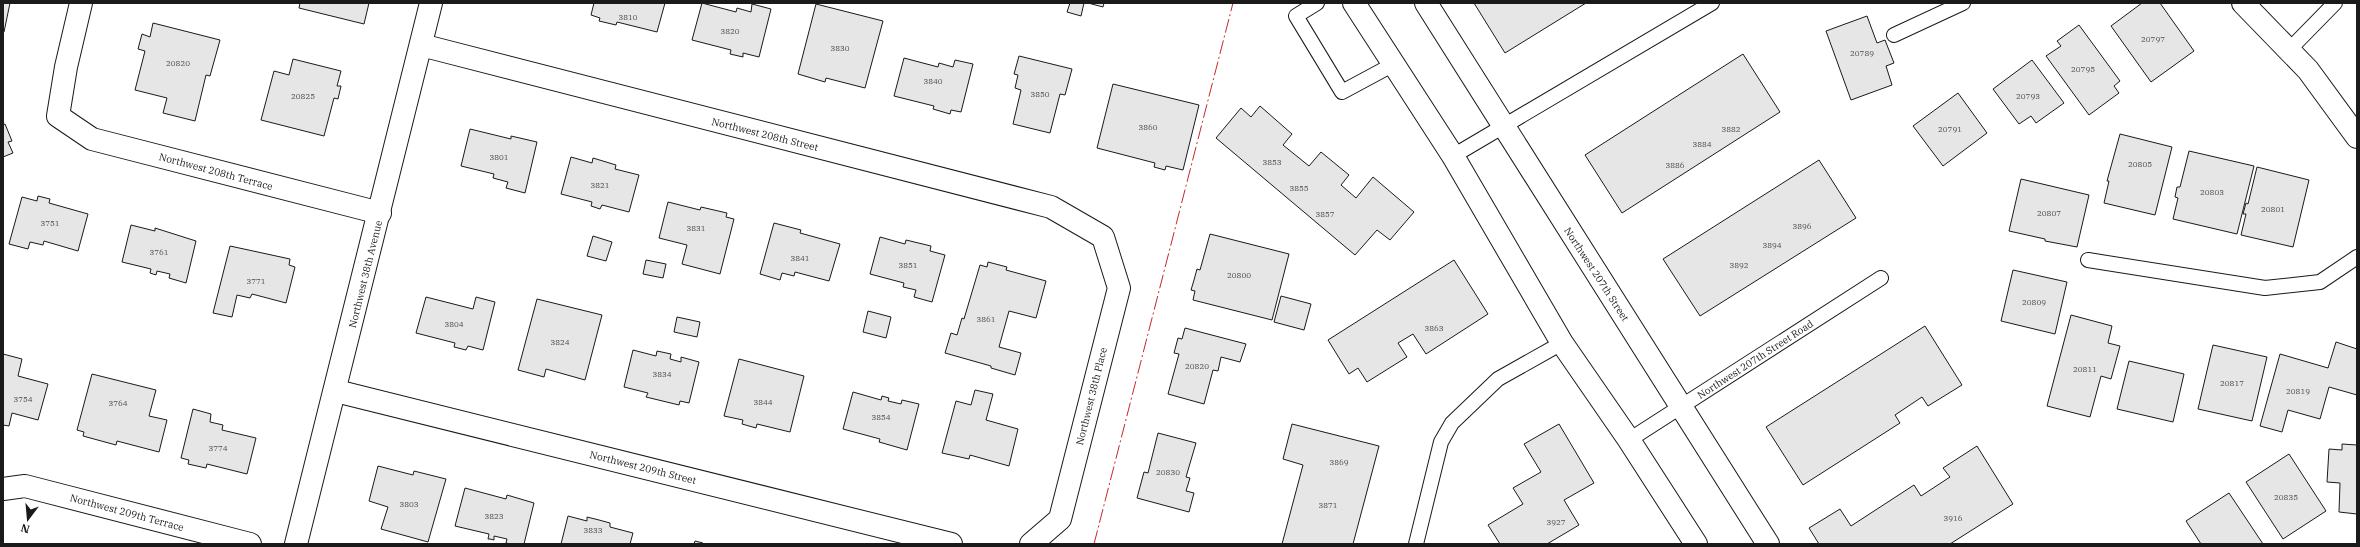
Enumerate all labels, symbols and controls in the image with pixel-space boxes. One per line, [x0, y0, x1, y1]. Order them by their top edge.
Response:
house number: 3810 [618, 12, 638, 22]
house number: 3820 [720, 26, 740, 36]
house number: 20797 [2141, 34, 2165, 44]
house number: 3830 [830, 43, 850, 53]
house number: 20789 [1850, 48, 1874, 58]
house number: 20820 [166, 58, 190, 68]
house number: 20795 [2071, 64, 2095, 74]
house number: 3840 [923, 76, 943, 86]
house number: 3850 [1030, 89, 1050, 99]
house number: 20825 [291, 91, 315, 101]
house number: 20793 [2016, 91, 2040, 101]
street label: Northwest 208th Street [710, 115, 820, 154]
house number: 3860 [1138, 122, 1158, 132]
house number: 3882 [1721, 124, 1741, 134]
house number: 20791 [1938, 124, 1962, 134]
house number: 3884 [1692, 139, 1712, 149]
street label: Northwest 208th Terrace [157, 150, 274, 193]
house number: 3801 [489, 152, 509, 162]
house number: 3853 [1262, 157, 1282, 167]
house number: 20805 [2128, 159, 2152, 169]
house number: 3886 [1665, 160, 1685, 170]
house number: 3821 [590, 180, 610, 190]
house number: 3855 [1289, 183, 1309, 193]
house number: 20803 [2200, 187, 2224, 197]
house number: 20801 [2261, 204, 2285, 214]
house number: 20807 [2037, 208, 2061, 218]
house number: 3857 [1315, 209, 1335, 219]
house number: 3751 [40, 218, 60, 228]
street label: Northwest 38th Avenue [346, 219, 385, 329]
house number: 3896 [1792, 221, 1812, 231]
house number: 3831 [686, 223, 706, 233]
street label: Northwest 207th Street [1561, 225, 1632, 324]
house number: 3894 [1762, 240, 1782, 250]
house number: 3761 [149, 247, 169, 257]
house number: 3841 [790, 253, 810, 263]
house number: 3851 [898, 260, 918, 270]
house number: 3892 [1729, 260, 1749, 270]
house number: 20800 [1227, 270, 1251, 280]
house number: 3771 [246, 276, 266, 286]
house number: 20809 [2022, 297, 2046, 307]
house number: 3861 [976, 314, 996, 324]
street label: Northwest 207th Street Road [1695, 317, 1816, 402]
house number: 3804 [444, 319, 464, 329]
house number: 3863 [1424, 323, 1444, 333]
house number: 3824 [550, 337, 570, 347]
street label: Northwest 38th Place [1073, 346, 1110, 446]
house number: 20820 [1185, 361, 1209, 371]
house number: 20811 [2073, 364, 2097, 374]
house number: 3834 [652, 369, 672, 379]
house number: 20817 [2220, 378, 2244, 388]
house number: 20819 [2286, 386, 2310, 396]
house number: 3754 [13, 394, 33, 404]
house number: 3844 [753, 397, 773, 407]
house number: 3764 [108, 398, 128, 408]
house number: 3854 [871, 412, 891, 422]
house number: 3774 [208, 443, 228, 453]
street label: Northwest 209th Street [588, 448, 698, 487]
house number: 3869 [1329, 457, 1349, 467]
house number: 20830 [1156, 467, 1180, 477]
street label: Northwest 209th Terrace [68, 491, 185, 534]
house number: 20835 [2274, 492, 2298, 502]
north arrow [8, 499, 48, 539]
house number: 3803 [399, 499, 419, 509]
house number: 3871 [1318, 500, 1338, 510]
house number: 3823 [484, 511, 504, 521]
house number: 3916 [1943, 513, 1963, 523]
house number: 3927 [1546, 517, 1566, 527]
text: N [19, 521, 31, 537]
house number: 3833 [583, 525, 603, 535]

